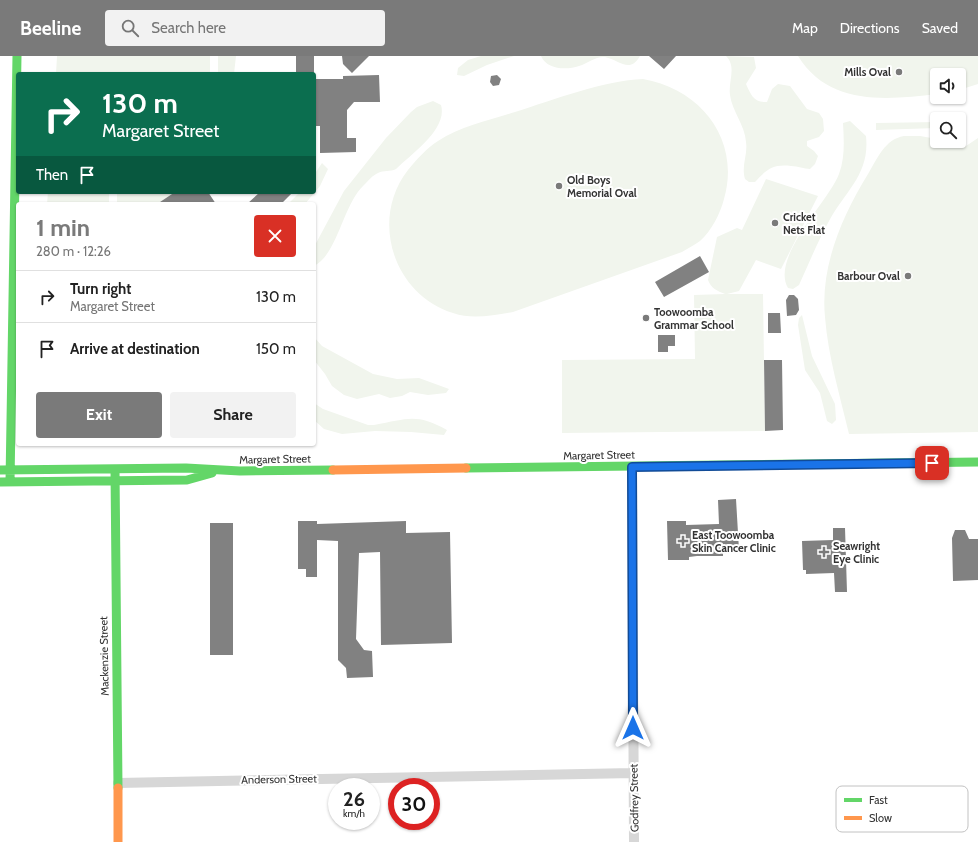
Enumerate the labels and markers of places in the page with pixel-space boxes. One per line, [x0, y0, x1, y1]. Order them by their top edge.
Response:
place label: Mills Oval [844, 65, 891, 79]
marker: Mills Oval [894, 67, 904, 77]
place label: Old Boys Memorial Oval [567, 173, 637, 200]
marker: Old Boys Memorial Oval [554, 181, 564, 191]
place label: Cricket Nets Flat [783, 210, 825, 237]
marker: Cricket Nets Flat [770, 218, 780, 228]
place label: Barbour Oval [837, 269, 900, 283]
marker: Barbour Oval [903, 271, 913, 281]
place label: Toowoomba Grammar School [654, 305, 734, 332]
marker: Toowoomba Grammar School [641, 313, 651, 323]
pin [915, 446, 949, 480]
place label: East Toowoomba Skin Cancer Clinic [692, 528, 776, 555]
marker: East Toowoomba Skin Cancer Clinic [677, 535, 689, 547]
place label: Seawright Eye Clinic [833, 539, 880, 566]
marker: Seawright Eye Clinic [818, 546, 830, 558]

